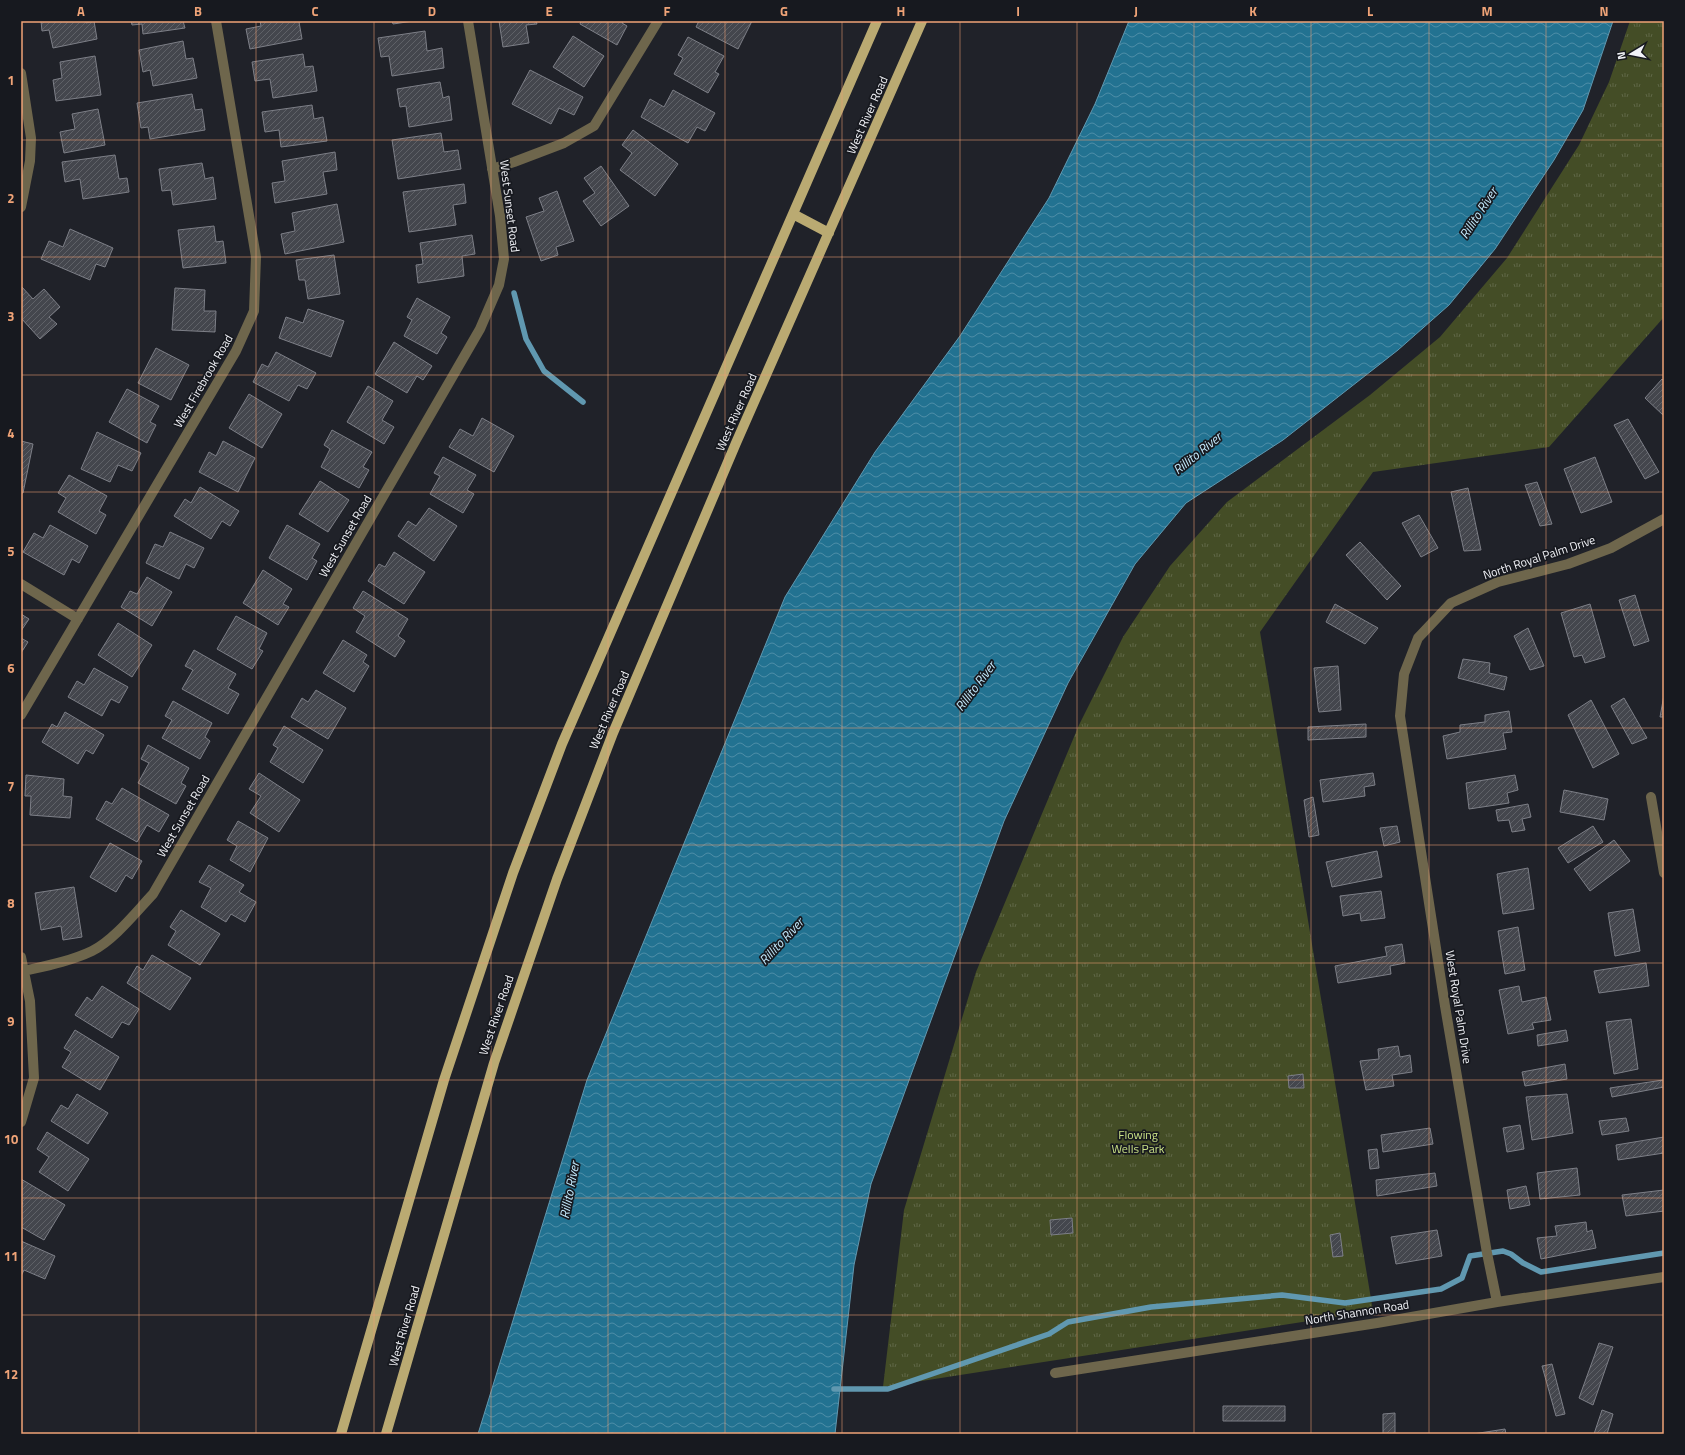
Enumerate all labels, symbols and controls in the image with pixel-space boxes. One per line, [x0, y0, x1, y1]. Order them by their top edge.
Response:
text: A [77, 1, 85, 21]
text: B [194, 1, 202, 21]
text: C [311, 1, 319, 21]
text: D [428, 1, 436, 21]
text: E [545, 1, 553, 21]
text: F [664, 1, 671, 21]
text: G [780, 1, 788, 21]
text: H [897, 1, 905, 21]
text: I [1016, 1, 1020, 21]
text: J [1134, 1, 1138, 21]
text: K [1249, 1, 1257, 21]
text: L [1367, 1, 1373, 21]
text: M [1481, 1, 1493, 21]
text: N [1599, 1, 1609, 21]
north arrow [1611, 34, 1651, 74]
text: N [1613, 51, 1630, 61]
text: 1 [7, 70, 15, 90]
street label: West River Road [841, 73, 893, 157]
street label: West Sunset Road [495, 159, 525, 253]
water label: Rillito River [1454, 182, 1503, 243]
text: 2 [7, 188, 15, 208]
text: 3 [7, 306, 15, 326]
street label: West Firebrook Road [168, 331, 238, 431]
street label: West River Road [710, 370, 762, 454]
text: 4 [7, 423, 15, 443]
water label: Rillito River [1168, 426, 1227, 479]
street label: West Sunset Road [314, 491, 376, 581]
street label: North Royal Palm Drive [1480, 530, 1598, 584]
text: 5 [7, 541, 15, 561]
water label: Rillito River [950, 655, 1001, 715]
text: 6 [7, 658, 15, 678]
street label: West River Road [584, 668, 634, 752]
street label: West Sunset Road [152, 771, 214, 861]
text: 7 [7, 776, 15, 796]
text: 8 [7, 893, 15, 913]
water label: Rillito River [754, 912, 809, 969]
street label: West Royal Palm Drive [1441, 949, 1477, 1065]
street label: West River Road [473, 972, 519, 1058]
text: 9 [7, 1011, 15, 1031]
park label: Flowing Wells Park [1111, 1125, 1165, 1158]
text: 10 [4, 1129, 18, 1149]
water label: Rillito River [554, 1158, 585, 1220]
text: 11 [4, 1246, 18, 1266]
street label: West River Road [383, 1283, 425, 1369]
street label: North Shannon Road [1304, 1294, 1410, 1330]
text: 12 [4, 1364, 18, 1384]

